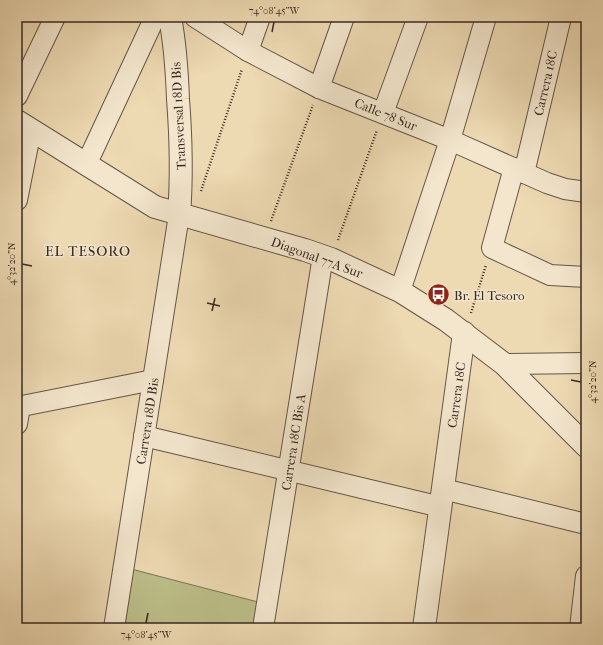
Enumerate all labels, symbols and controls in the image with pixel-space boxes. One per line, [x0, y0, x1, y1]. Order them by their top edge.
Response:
text: 74°08'45"W [249, 5, 300, 17]
street label: Carrera 18C [531, 49, 560, 117]
street label: Transversal 18D Bis [168, 61, 189, 170]
street label: Calle 78 Sur [352, 95, 420, 134]
street label: Diagonal 77A Sur [269, 234, 365, 281]
text: 4°32'20"N [6, 242, 18, 286]
district label: EL TESORO [45, 243, 131, 260]
bus stop icon: Br. El Tesoro [425, 282, 451, 308]
place label: Br. El Tesoro [454, 288, 525, 303]
text: 4°32'20"N [587, 360, 599, 404]
street label: Carrera 18C [444, 361, 469, 429]
street label: Carrera 18D Bis [133, 377, 162, 465]
street label: Carrera 18C Bis A [278, 392, 309, 491]
text: 74°08'45"W [121, 629, 172, 641]

